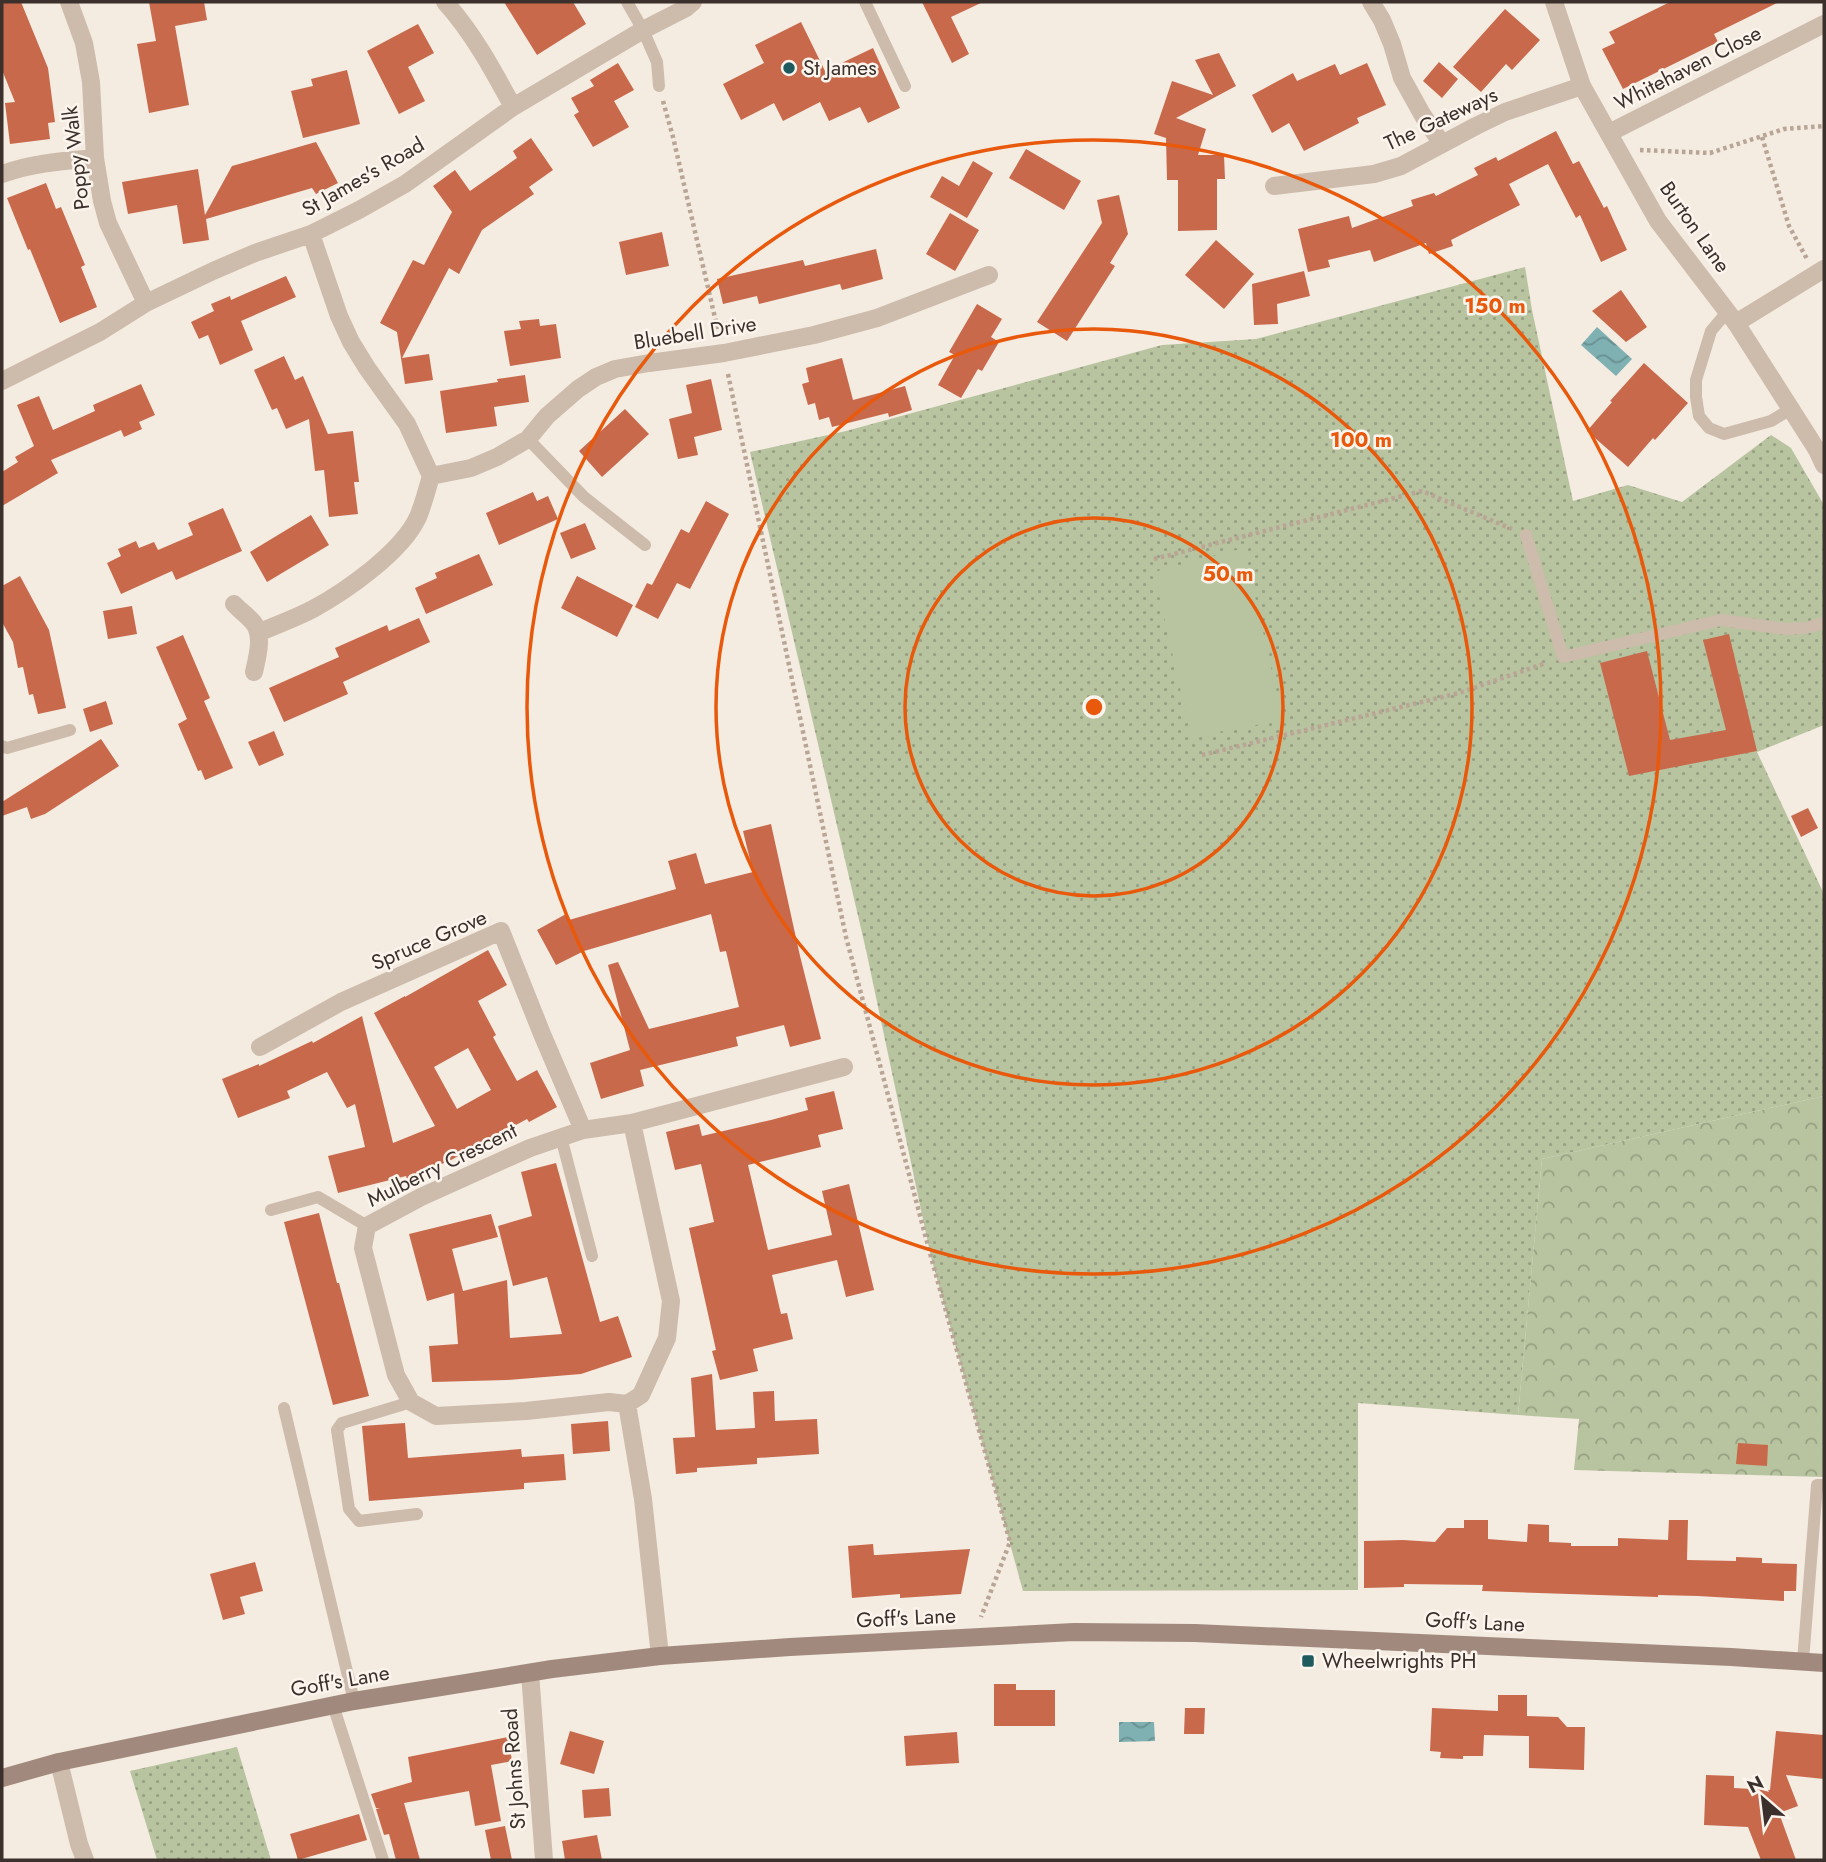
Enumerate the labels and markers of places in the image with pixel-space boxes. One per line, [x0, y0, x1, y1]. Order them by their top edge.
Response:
place label: St James [803, 53, 877, 83]
marker: St James [781, 60, 797, 76]
centre of rings [1082, 695, 1106, 719]
place label: Wheelwrights PH [1322, 1646, 1477, 1676]
marker: Wheelwrights PH [1300, 1653, 1316, 1669]

